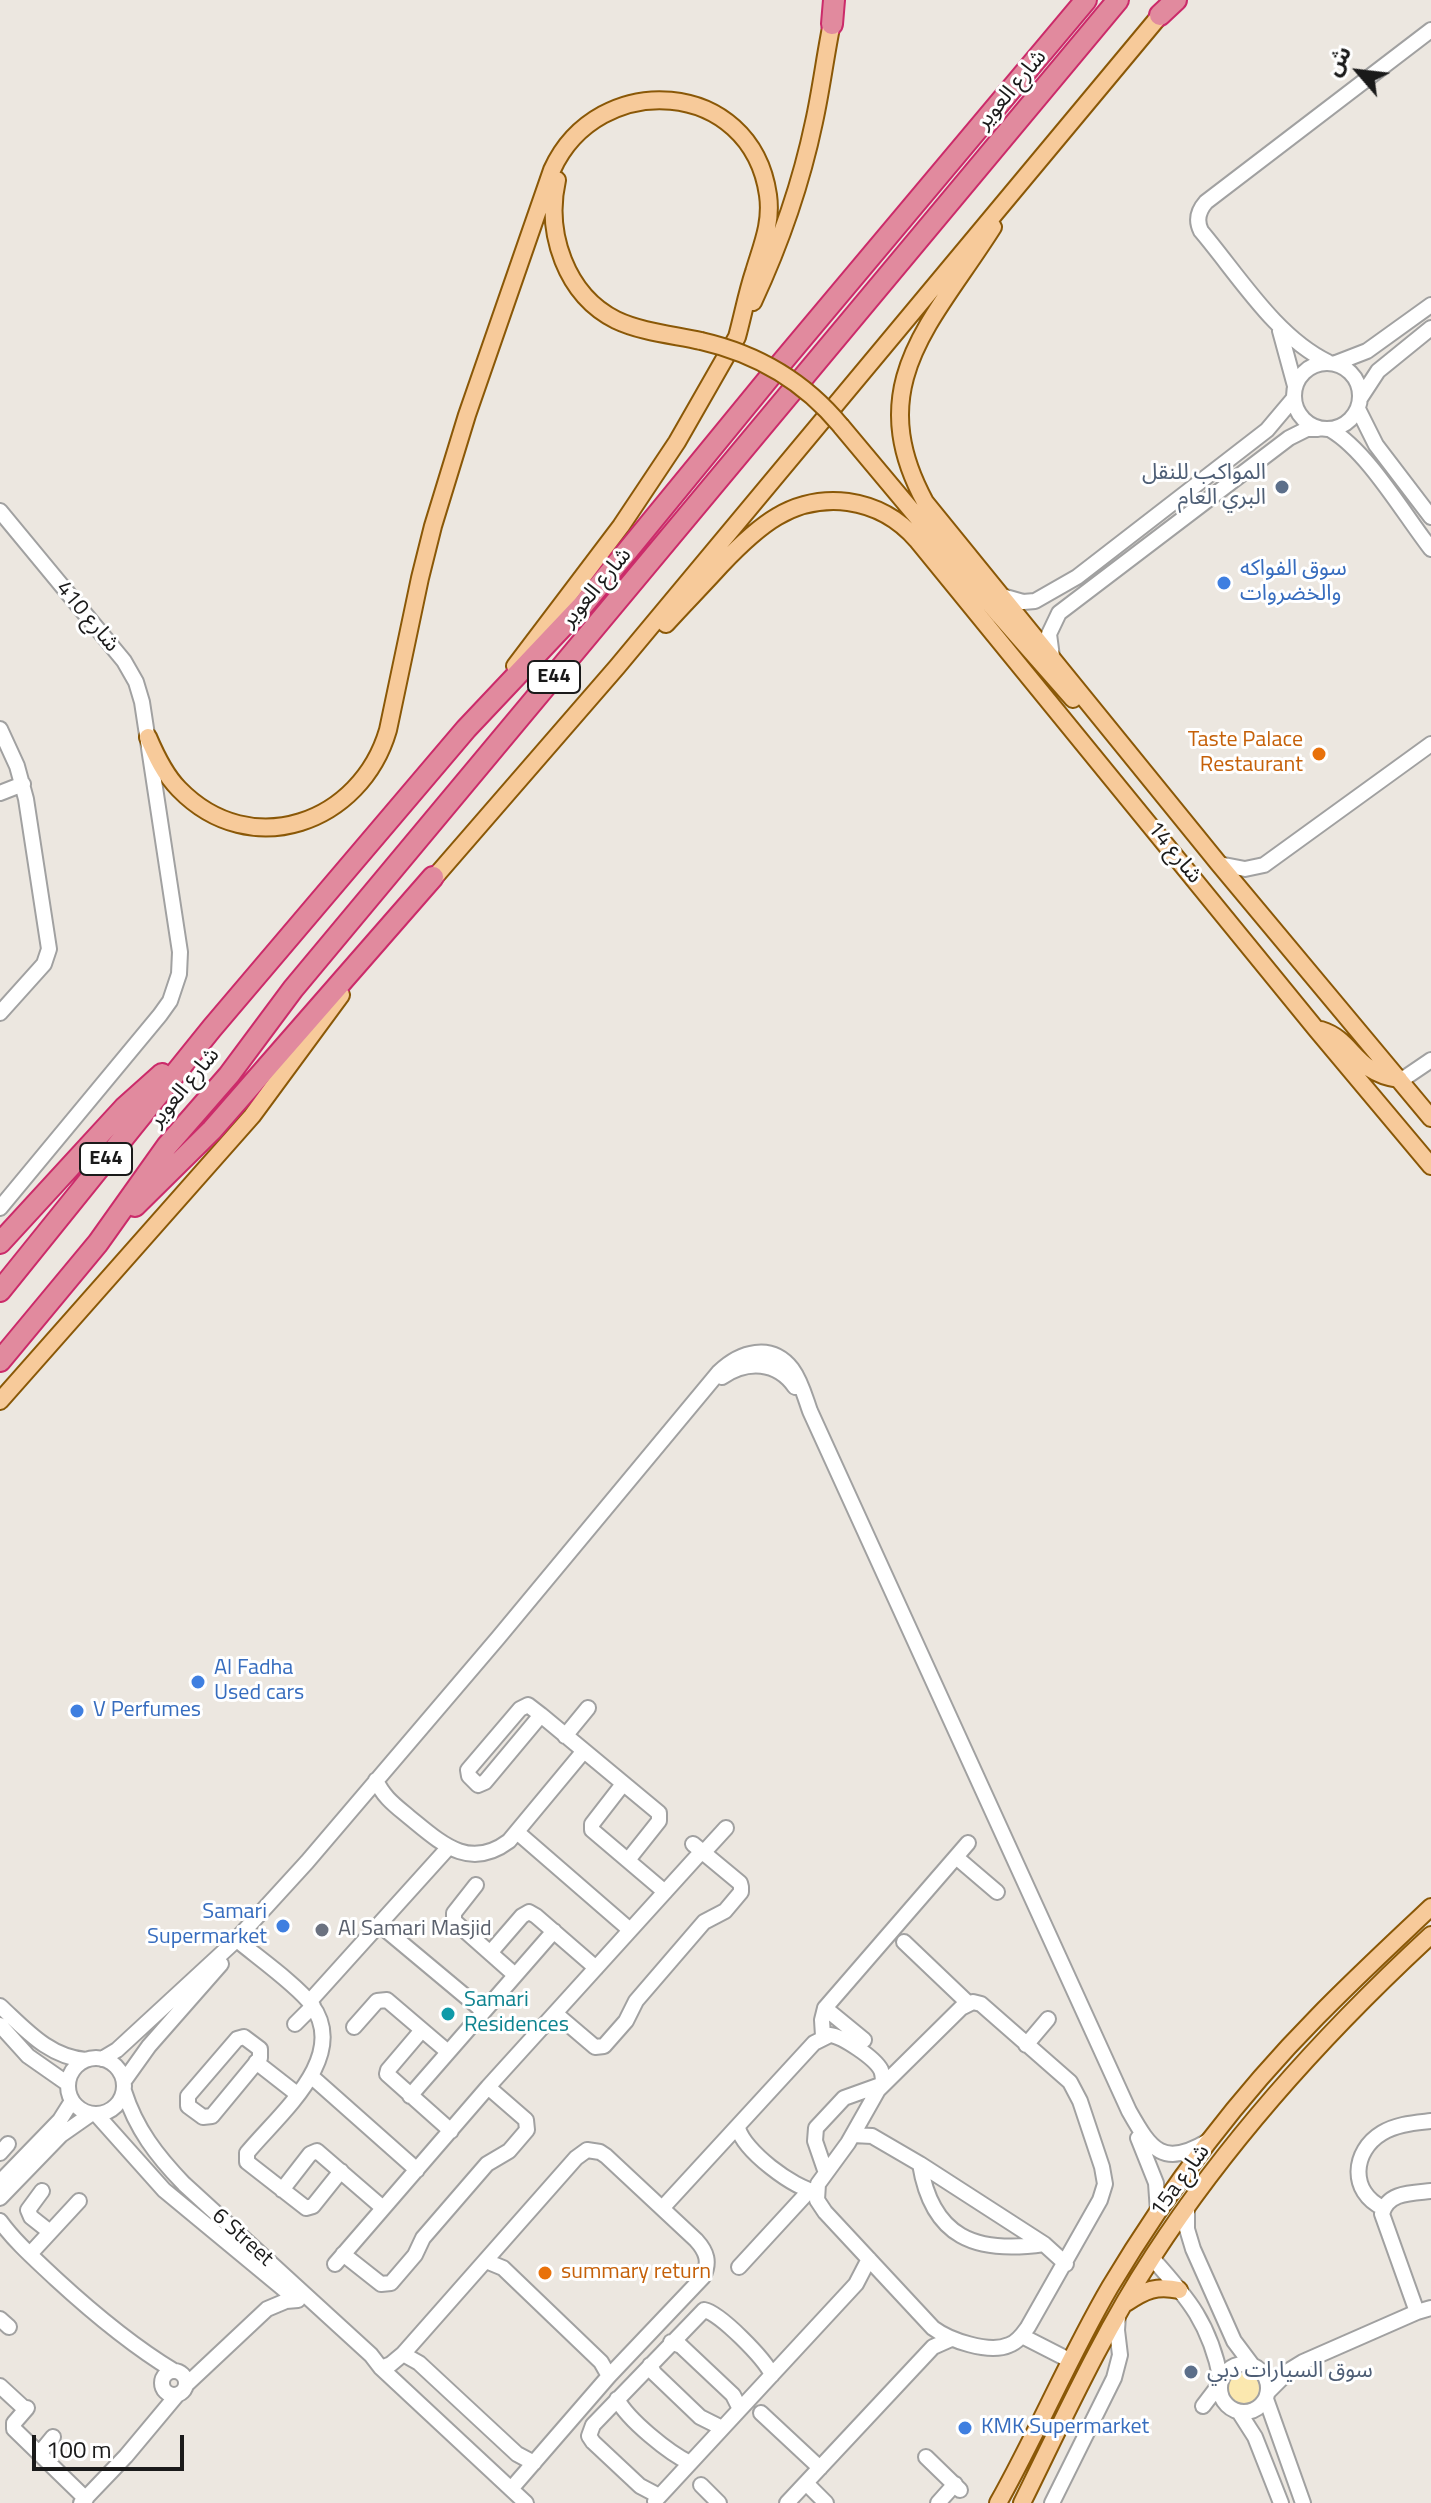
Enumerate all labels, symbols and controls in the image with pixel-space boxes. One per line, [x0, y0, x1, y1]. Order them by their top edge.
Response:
north arrow [1319, 32, 1399, 112]
text: ش [1316, 39, 1360, 82]
street label: شارع العوير [971, 45, 1053, 135]
place label: المواكب للنقل البري العام [1142, 461, 1266, 512]
marker: المواكب للنقل البري العام [1273, 478, 1291, 496]
street label: شارع العوير [556, 543, 638, 633]
place label: سوق الفواكه والخضروات [1240, 557, 1347, 608]
marker: سوق الفواكه والخضروات [1215, 574, 1233, 592]
street label: شارع 410 [50, 576, 124, 658]
road number: E44 [528, 661, 580, 693]
place label: Taste Palace Restaurant [1188, 728, 1303, 780]
marker: Taste Palace Restaurant [1310, 745, 1328, 763]
street label: شارع 14 [1141, 817, 1207, 889]
street label: شارع العوير [144, 1043, 226, 1133]
road number: E44 [80, 1143, 132, 1175]
place label: Al Fadha Used cars [214, 1656, 304, 1708]
marker: Al Fadha Used cars [189, 1673, 207, 1691]
place label: V Perfumes [93, 1698, 201, 1724]
marker: V Perfumes [68, 1702, 86, 1720]
place label: Samari Supermarket [147, 1900, 267, 1952]
marker: Samari Supermarket [274, 1917, 292, 1935]
place label: Al Samari Masjid [338, 1917, 492, 1943]
marker: Al Samari Masjid [313, 1921, 331, 1939]
place label: Samari Residences [464, 1988, 569, 2040]
marker: Samari Residences [439, 2005, 457, 2023]
street label: 15a شارع [1146, 2140, 1216, 2222]
street label: 6 Street [206, 2203, 278, 2273]
place label: summary return [561, 2260, 711, 2286]
marker: summary return [536, 2264, 554, 2282]
place label: سوق السيارات دبي [1207, 2359, 1373, 2385]
marker: سوق السيارات دبي [1182, 2363, 1200, 2381]
place label: KMK Supermarket [981, 2415, 1149, 2441]
scale bar [36, 2419, 188, 2469]
marker: KMK Supermarket [956, 2419, 974, 2437]
text: 100 m [46, 2431, 112, 2467]

